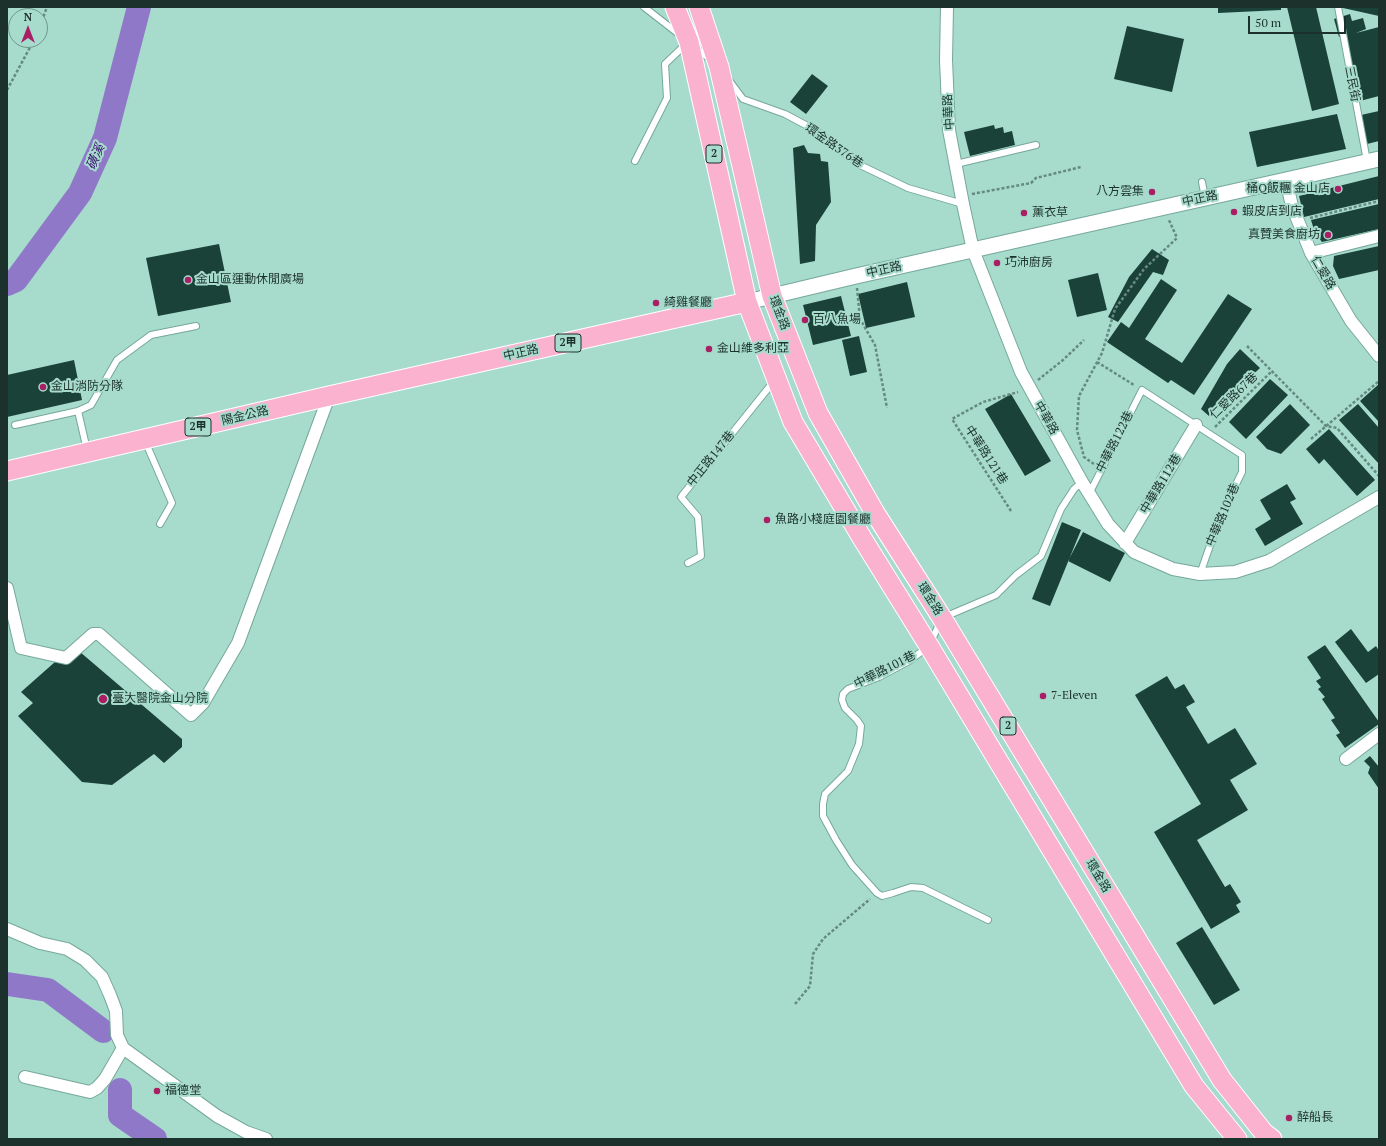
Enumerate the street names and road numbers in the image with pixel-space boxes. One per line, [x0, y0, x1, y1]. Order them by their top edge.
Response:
street label: 三民街 [1341, 65, 1363, 103]
street label: 中華路 [941, 94, 957, 130]
street label: 環金路376巷 [802, 121, 866, 171]
road number: 2 [706, 145, 722, 163]
street label: 中正路 [1181, 188, 1219, 210]
street label: 仁愛路 [1308, 254, 1338, 292]
street label: 中正路 [865, 259, 903, 281]
street label: 環金路 [766, 294, 792, 332]
road number: 2甲 [555, 334, 581, 352]
street label: 中正路 [502, 342, 540, 364]
street label: 仁愛路67巷 [1207, 370, 1261, 422]
street label: 中華路 [1031, 399, 1061, 437]
street label: 陽金公路 [220, 404, 270, 428]
street label: 中華路122巷 [1093, 409, 1137, 475]
road number: 2甲 [185, 418, 211, 436]
street label: 中華路121巷 [962, 423, 1010, 487]
street label: 中正路147巷 [684, 428, 738, 490]
street label: 中華路112巷 [1138, 451, 1184, 517]
street label: 中華路102巷 [1203, 481, 1243, 549]
street label: 環金路 [914, 580, 946, 618]
street label: 中華路101巷 [852, 648, 918, 692]
road number: 2 [1000, 717, 1016, 735]
street label: 環金路 [1083, 857, 1113, 895]

